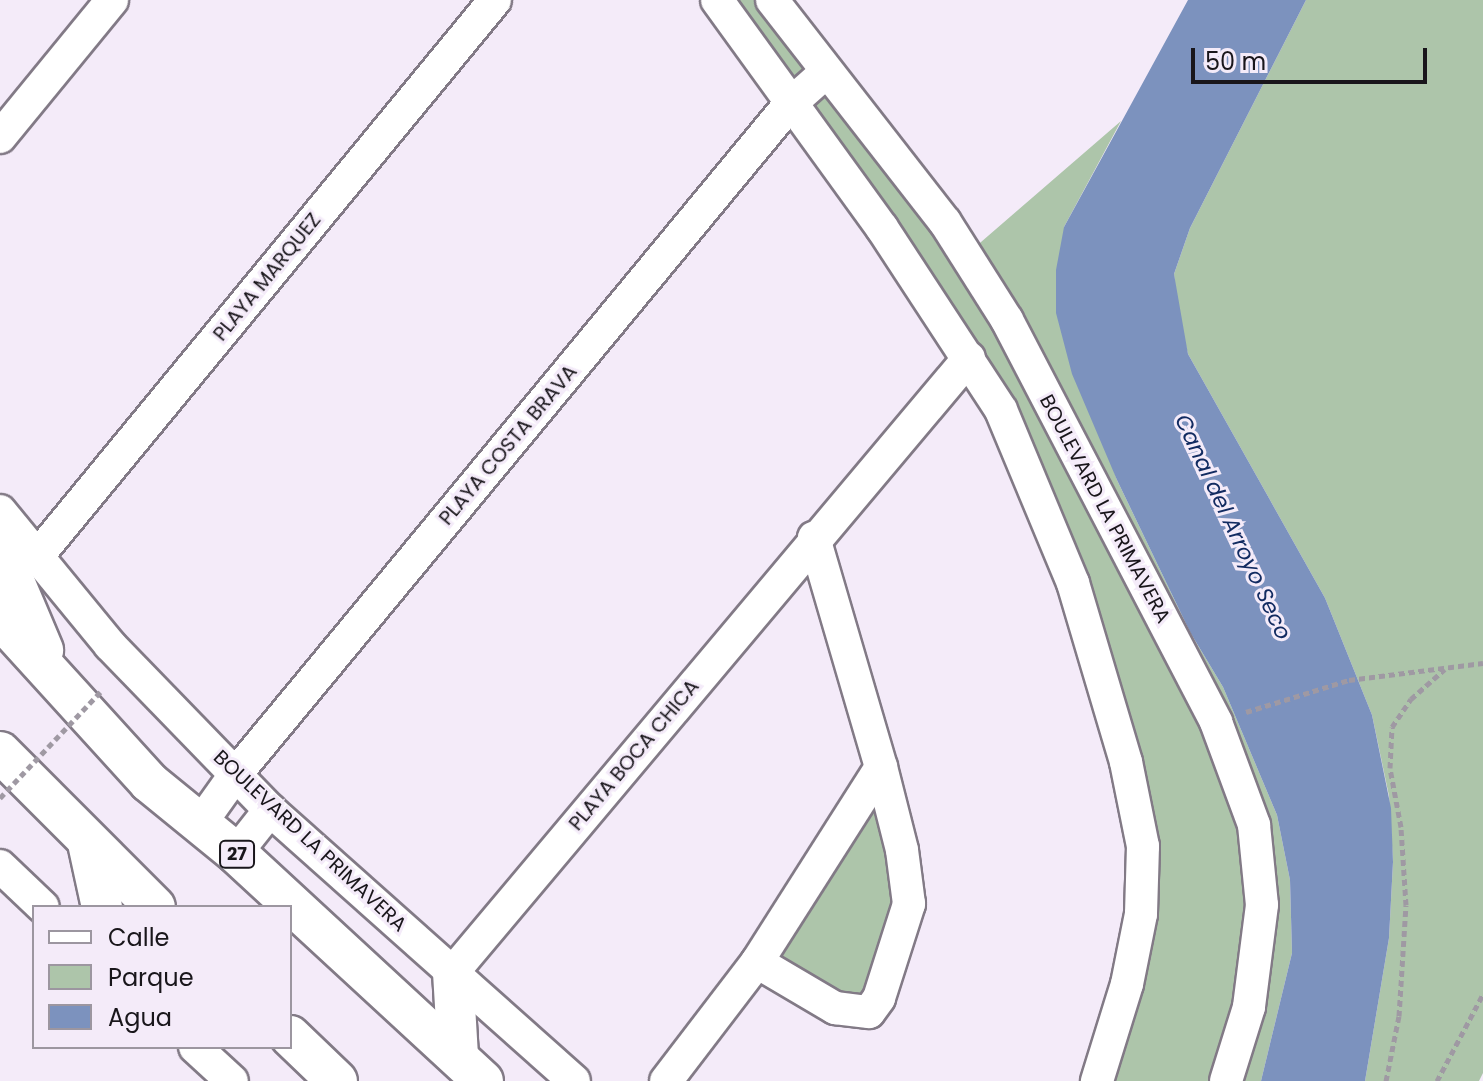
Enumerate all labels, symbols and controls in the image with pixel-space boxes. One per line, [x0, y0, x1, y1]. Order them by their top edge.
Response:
scale bar [1195, 32, 1431, 82]
text: 50 m [1205, 45, 1266, 78]
street label: PLAYA MARQUEZ [208, 208, 326, 346]
street label: PLAYA COSTA BRAVA [434, 360, 582, 530]
street label: BOULEVARD LA PRIMAVERA [1034, 391, 1176, 627]
water label: Canal del Arroyo Seco [1169, 410, 1297, 644]
street label: PLAYA BOCA CHICA [564, 675, 704, 835]
street label: BOULEVARD LA PRIMAVERA [208, 745, 412, 937]
road number: 27 [219, 840, 255, 868]
legend [32, 905, 292, 1049]
text: Calle [108, 921, 169, 954]
text: Parque [108, 961, 194, 994]
text: Agua [108, 1001, 172, 1034]

